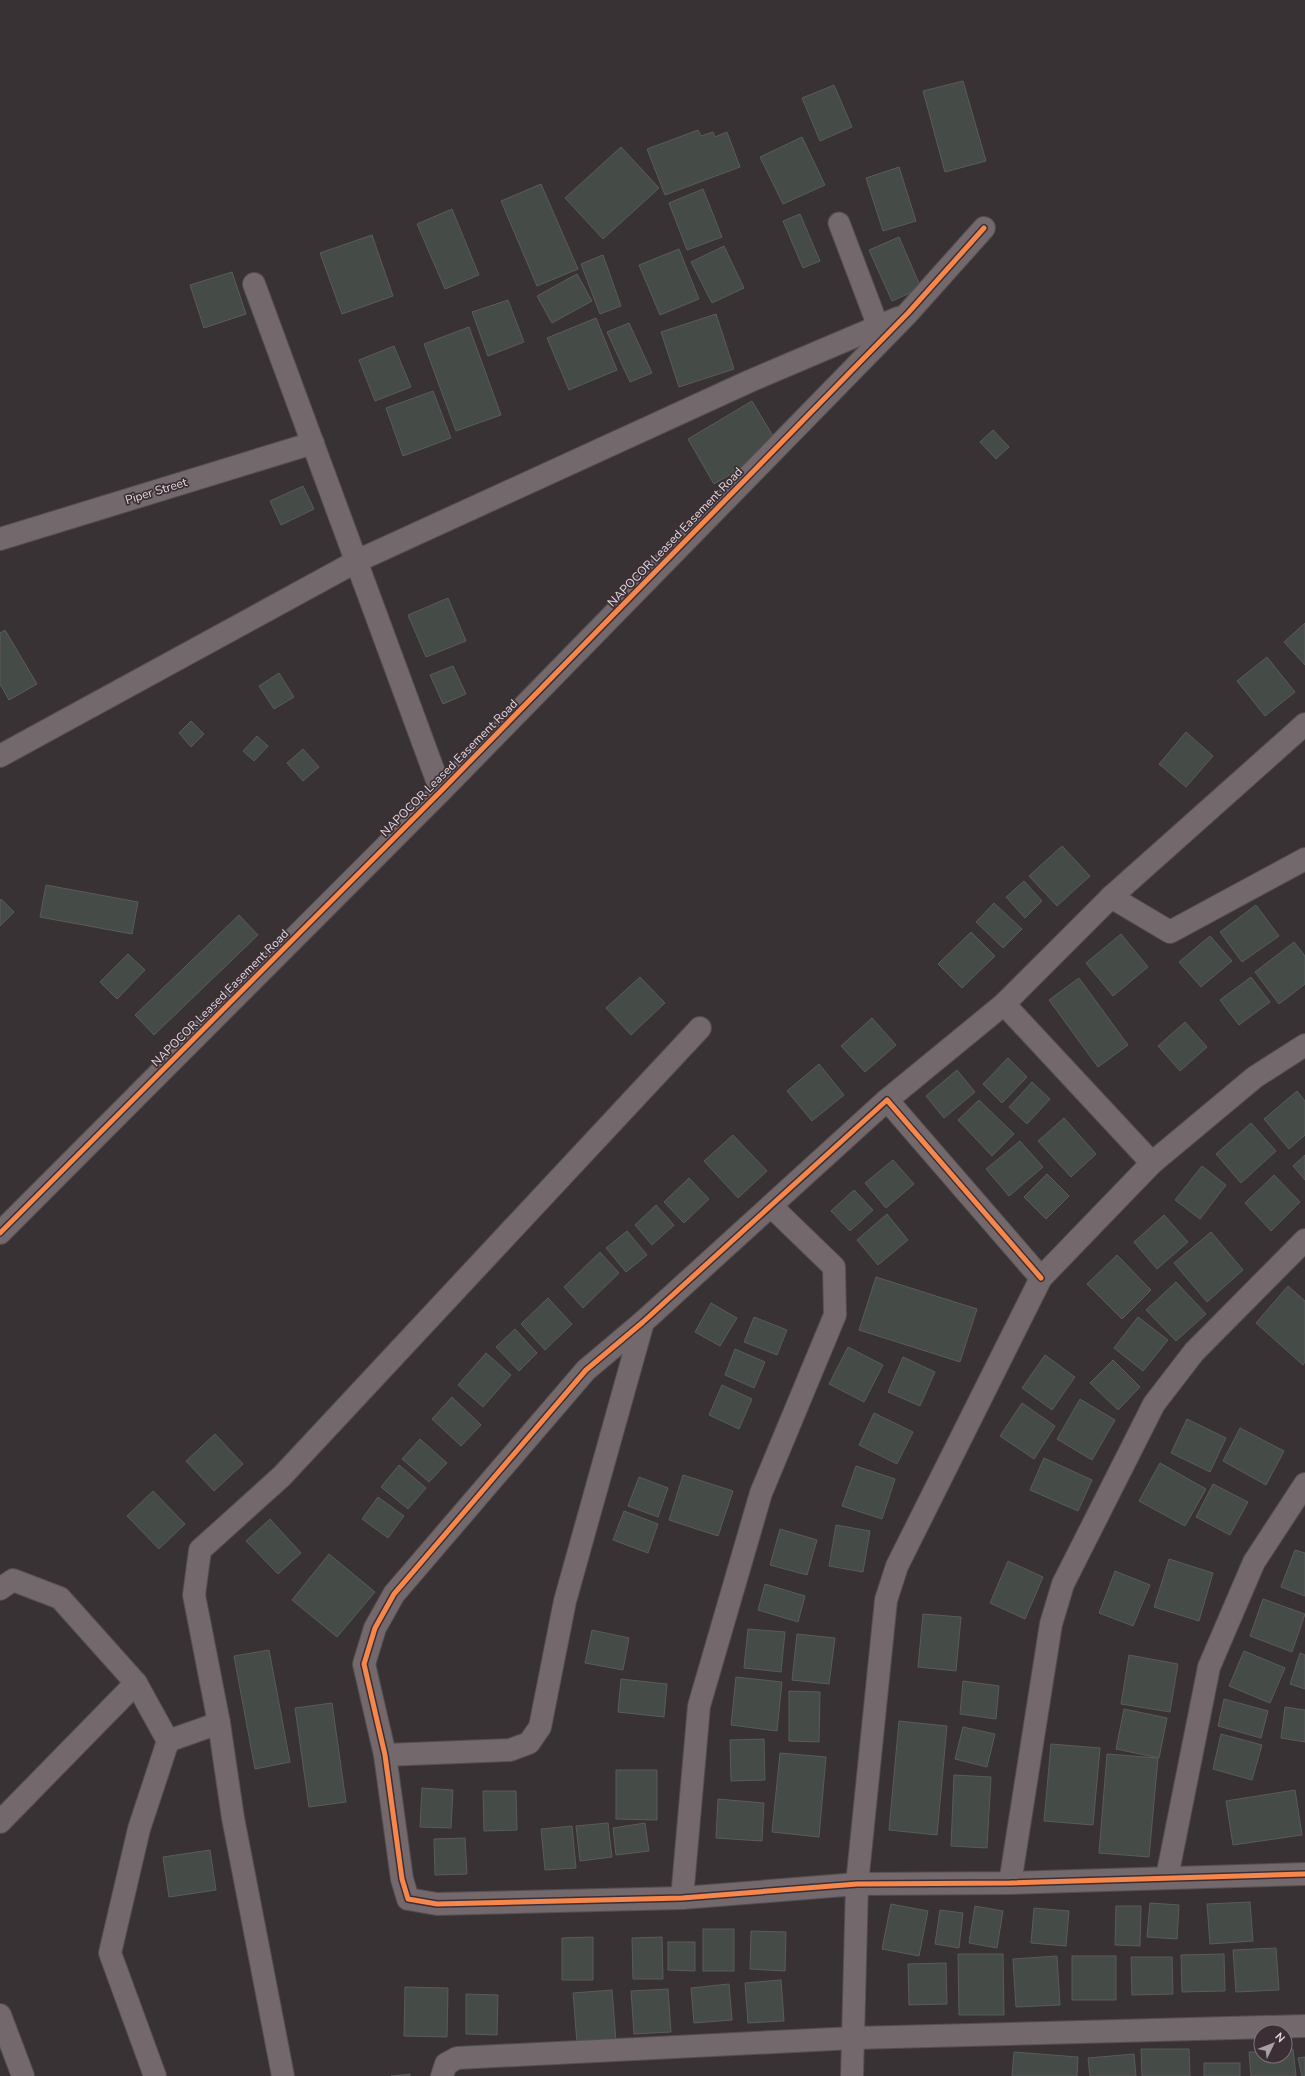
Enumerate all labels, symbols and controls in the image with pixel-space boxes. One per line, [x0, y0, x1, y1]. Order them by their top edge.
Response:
street label: NAPOCOR Leased Easement Road [604, 464, 746, 610]
street label: Piper Street [123, 474, 190, 508]
street label: NAPOCOR Leased Easement Road [377, 696, 521, 840]
street label: NAPOCOR Leased Easement Road [148, 926, 292, 1070]
north arrow [1253, 2024, 1293, 2064]
text: N [1272, 2029, 1288, 2046]

